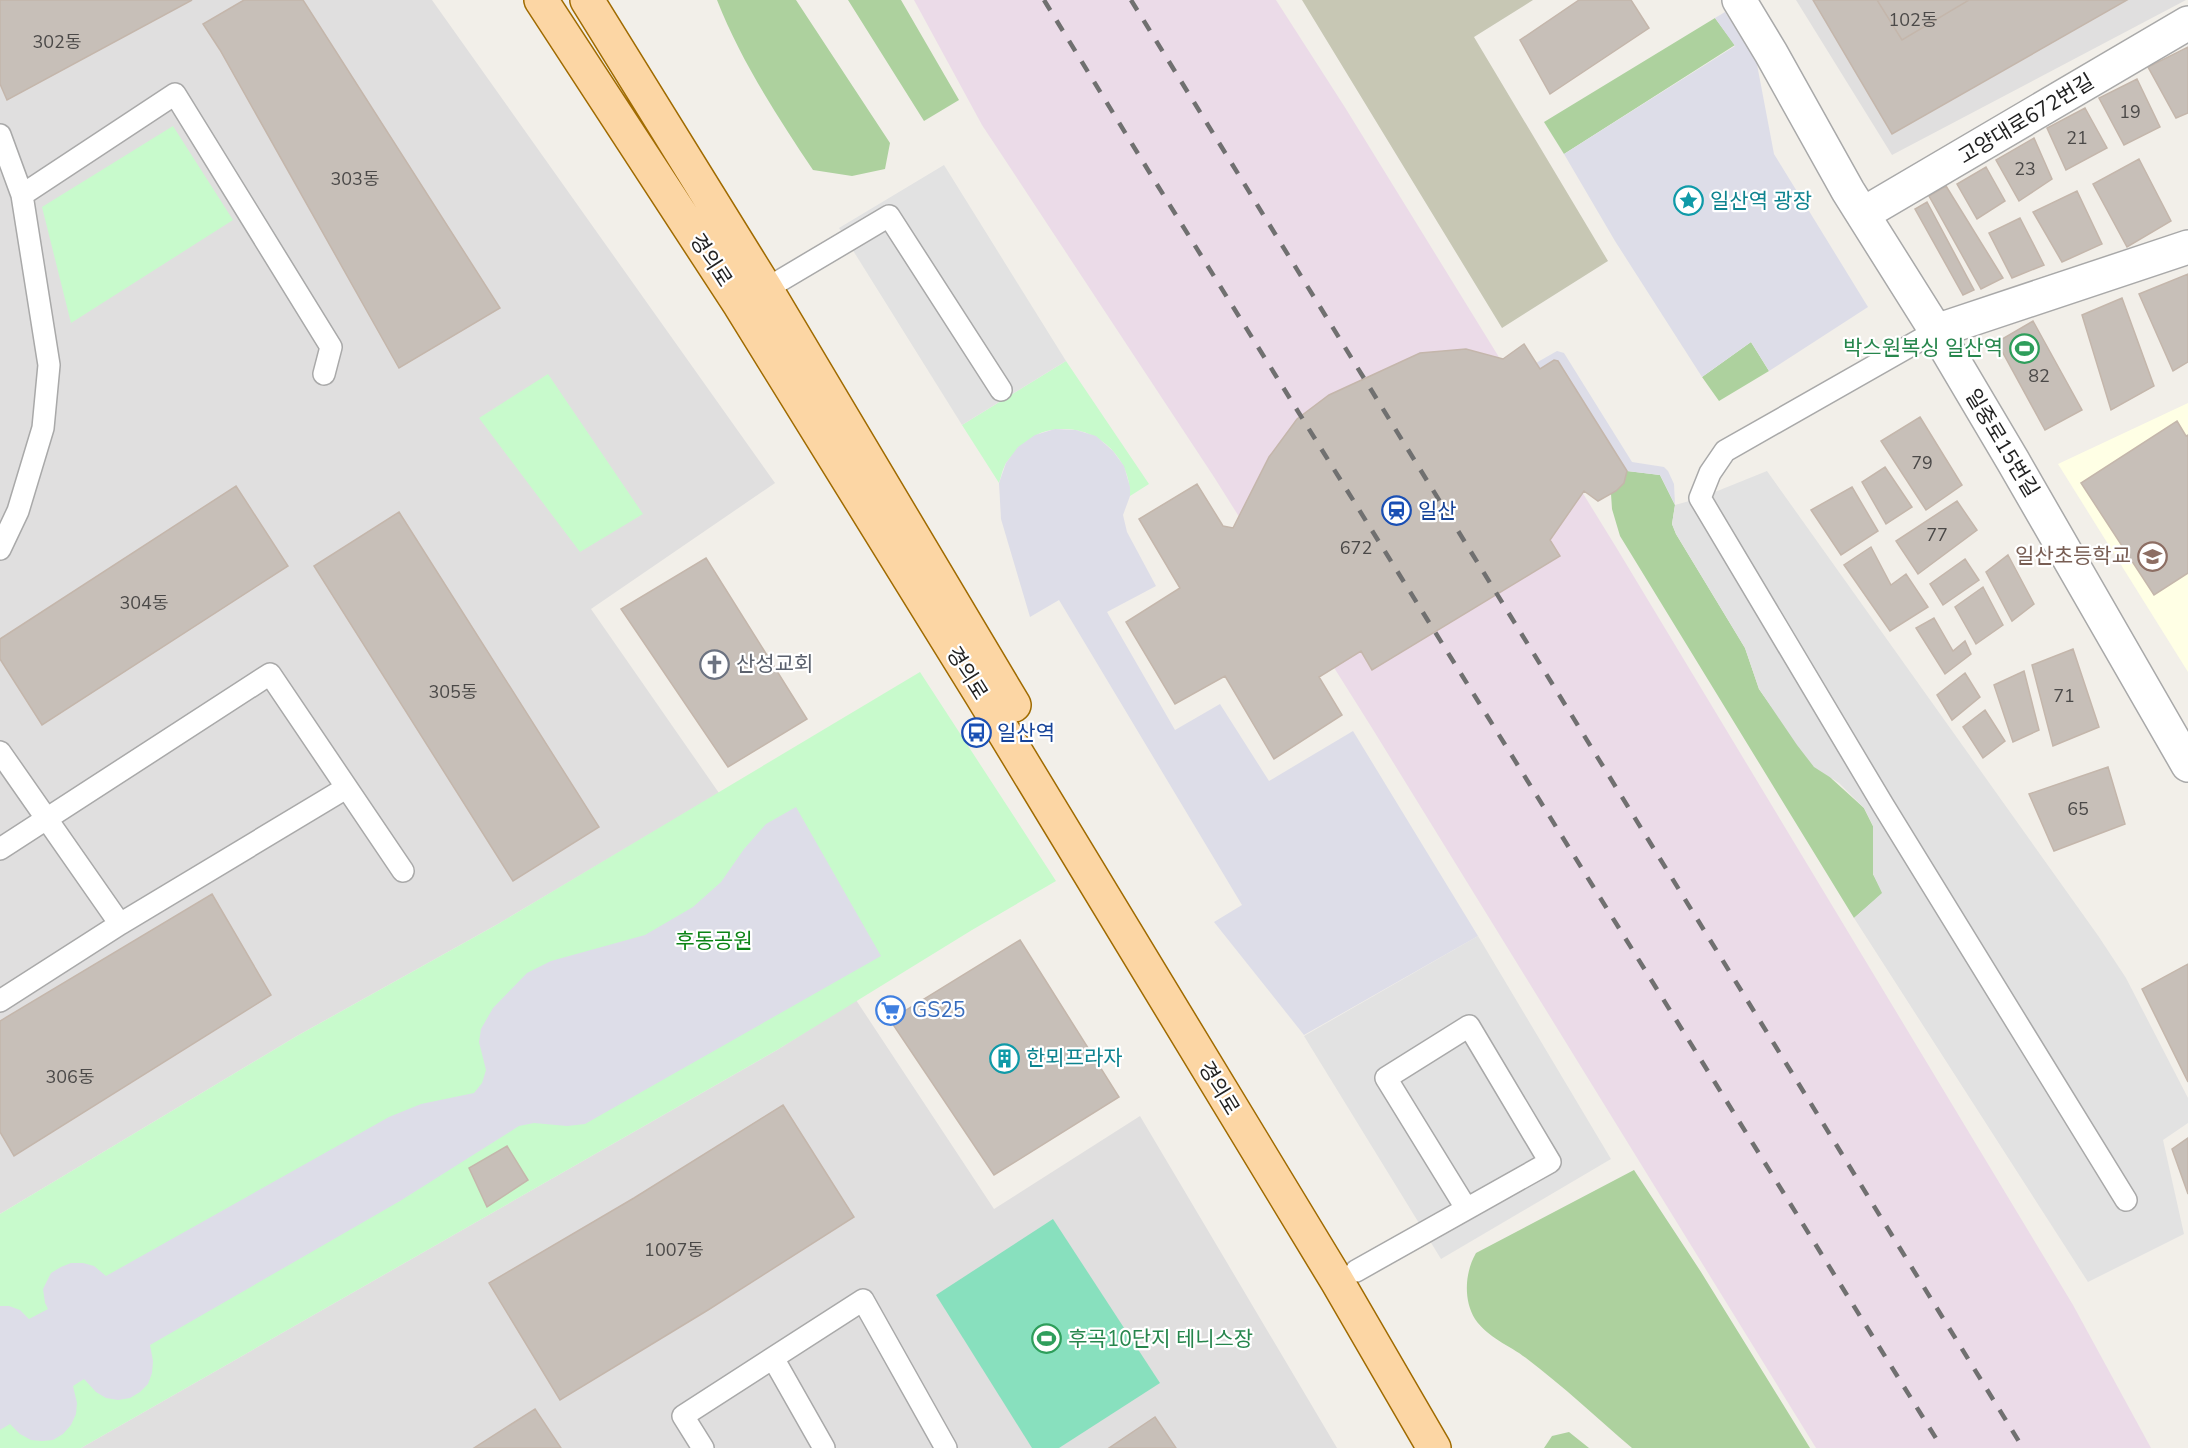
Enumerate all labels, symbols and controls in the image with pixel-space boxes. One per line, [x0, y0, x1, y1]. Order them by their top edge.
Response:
house number: 102동 [1889, 8, 1937, 32]
house number: 302동 [33, 30, 81, 54]
street label: 고양대로672번길 [1953, 67, 2099, 171]
house number: 19 [2119, 100, 2141, 124]
house number: 21 [2066, 126, 2088, 150]
house number: 23 [2014, 157, 2036, 181]
house number: 303동 [331, 167, 379, 191]
place icon: 일산역 광장 [1673, 185, 1705, 217]
place label: 일산역 광장 [1710, 187, 1812, 215]
street label: 경의로 [683, 228, 739, 292]
sports icon: 박스원복싱 일산역 [2008, 332, 2040, 364]
place label: 박스원복싱 일산역 [1843, 334, 2003, 362]
house number: 82 [2028, 364, 2050, 388]
street label: 일중로15번길 [1959, 384, 2045, 502]
house number: 79 [1911, 451, 1933, 475]
station icon: 일산 [1381, 495, 1413, 527]
place label: 일산 [1418, 497, 1457, 525]
house number: 77 [1926, 523, 1948, 547]
house number: 672 [1340, 536, 1372, 560]
school or university icon: 일산초등학교 [2136, 540, 2168, 572]
place label: 일산초등학교 [2015, 542, 2131, 570]
house number: 304동 [120, 591, 168, 615]
street label: 경의로 [940, 641, 994, 705]
church icon: 산성교회 [699, 648, 731, 680]
place label: 산성교회 [736, 650, 813, 678]
house number: 305동 [429, 680, 477, 704]
house number: 71 [2053, 684, 2075, 708]
bus stop icon: 일산역 [960, 717, 992, 749]
place label: 일산역 [997, 719, 1055, 747]
house number: 65 [2067, 797, 2089, 821]
park label: 후동공원 [675, 927, 753, 955]
supermarket icon: GS25 [875, 994, 907, 1026]
place label: GS25 [912, 996, 965, 1024]
building icon: 한뫼프라자 [989, 1042, 1021, 1074]
place label: 한뫼프라자 [1026, 1044, 1123, 1072]
street label: 경의로 [1192, 1056, 1246, 1120]
house number: 306동 [46, 1065, 94, 1089]
house number: 1007동 [644, 1238, 704, 1262]
sports icon: 후곡10단지 테니스장 [1031, 1323, 1063, 1355]
place label: 후곡10단지 테니스장 [1068, 1325, 1253, 1353]

